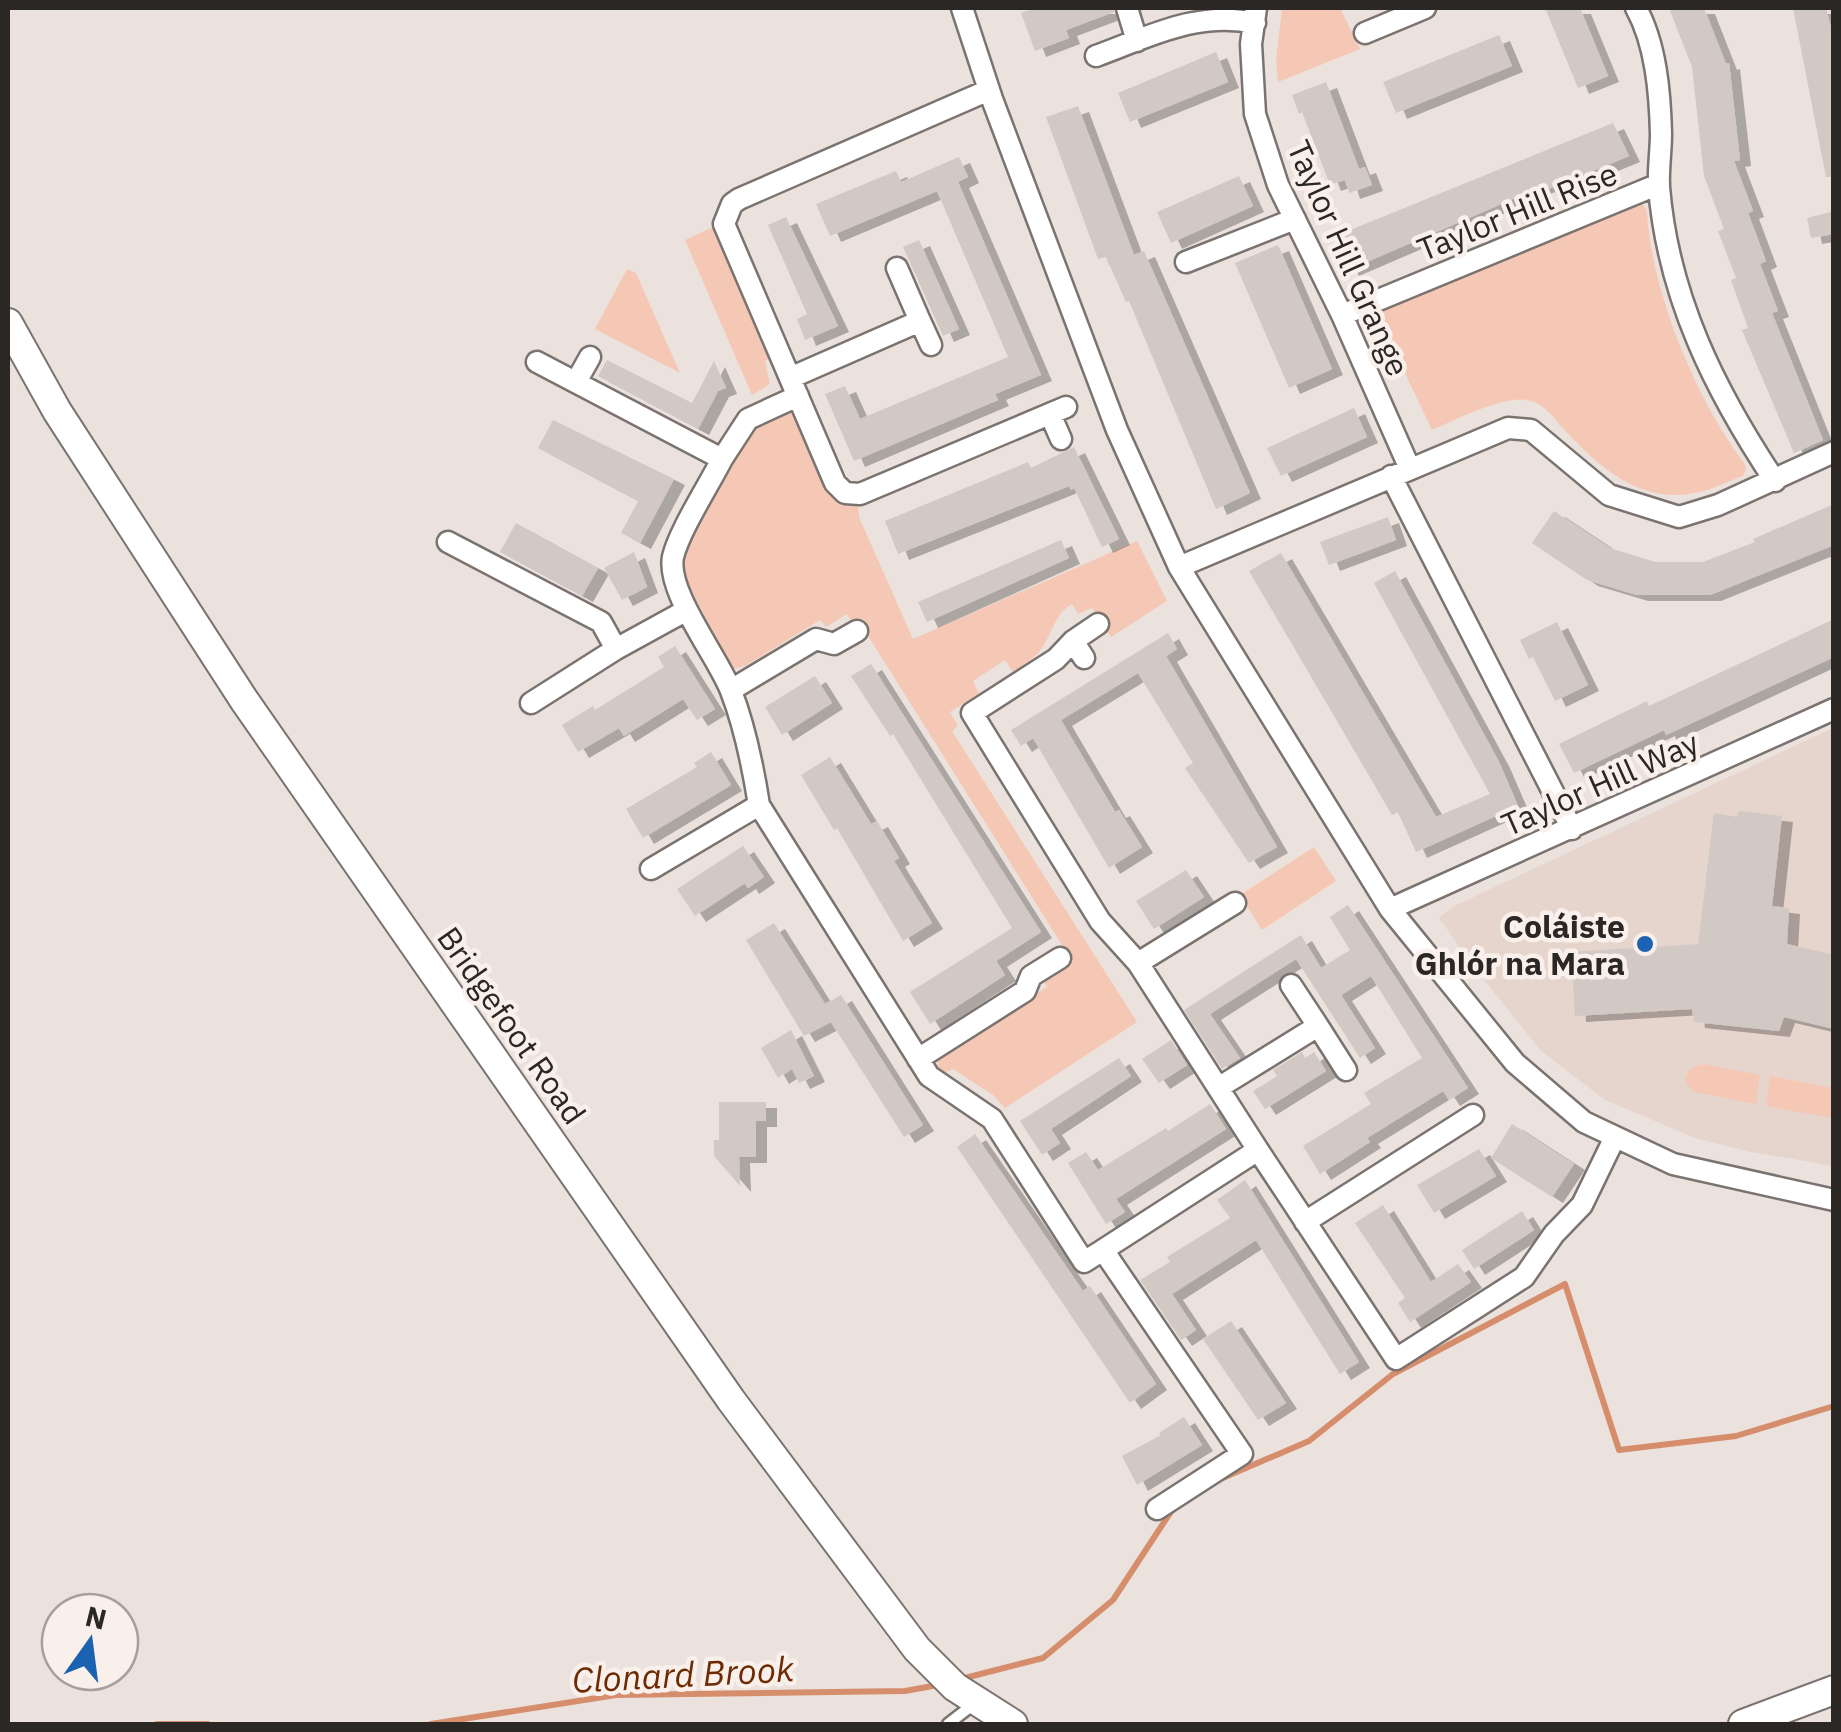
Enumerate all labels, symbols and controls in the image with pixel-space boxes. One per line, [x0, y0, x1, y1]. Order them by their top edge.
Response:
street label: Taylor Hill Grange [1278, 134, 1420, 382]
street label: Taylor Hill Rise [1411, 152, 1623, 270]
street label: Taylor Hill Way [1495, 721, 1705, 845]
place label: Coláiste Ghlór na Mara [1415, 905, 1625, 984]
street label: Bridgefoot Road [428, 918, 596, 1132]
marker: Coláiste Ghlór na Mara [1634, 933, 1656, 955]
north arrow [40, 1592, 140, 1692]
text: N [82, 1597, 110, 1638]
water label: Clonard Brook [571, 1645, 796, 1703]

